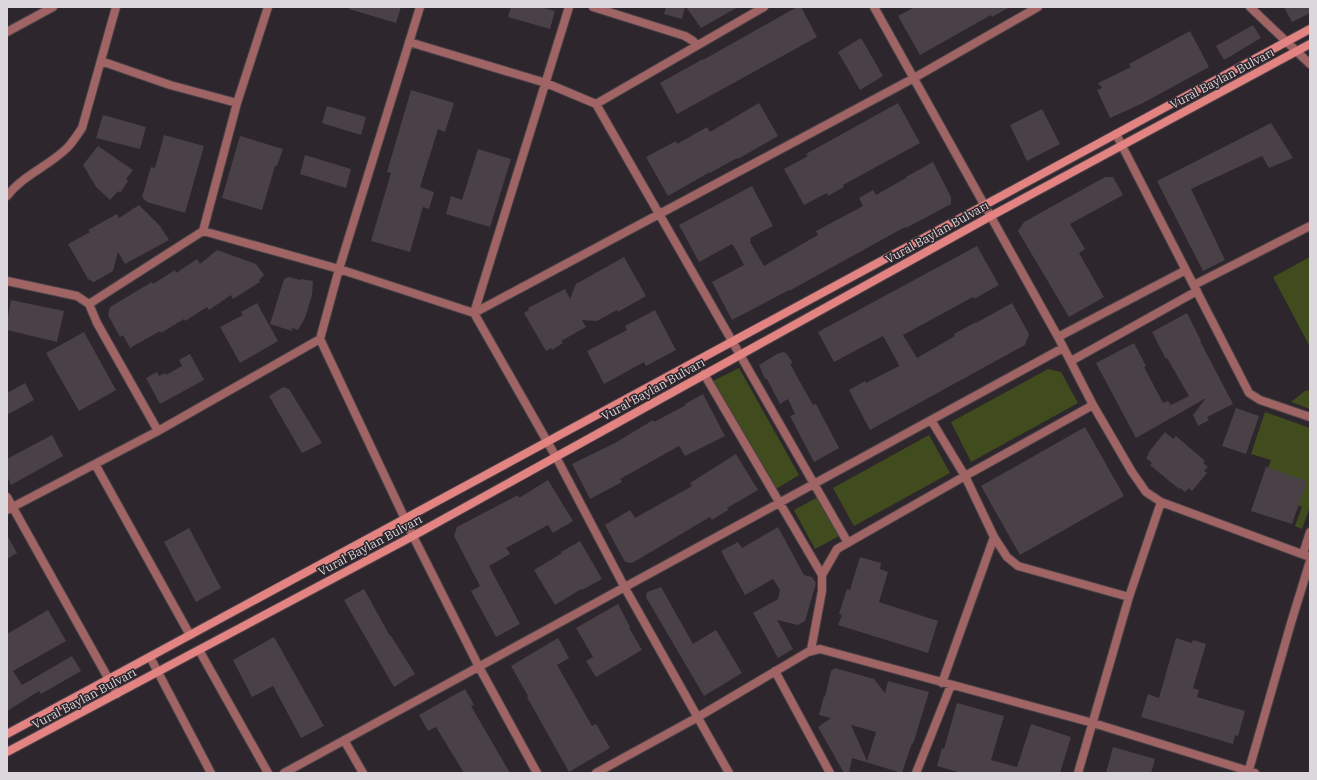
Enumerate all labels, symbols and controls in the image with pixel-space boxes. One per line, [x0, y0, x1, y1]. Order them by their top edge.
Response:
street label: Vural Baylan Bulvarı [1167, 44, 1277, 112]
street label: Vural Baylan Bulvarı [883, 197, 991, 267]
street label: Vural Baylan Bulvarı [599, 354, 707, 424]
street label: Vural Baylan Bulvarı [315, 511, 425, 579]
street label: Vural Baylan Bulvarı [29, 664, 139, 732]

